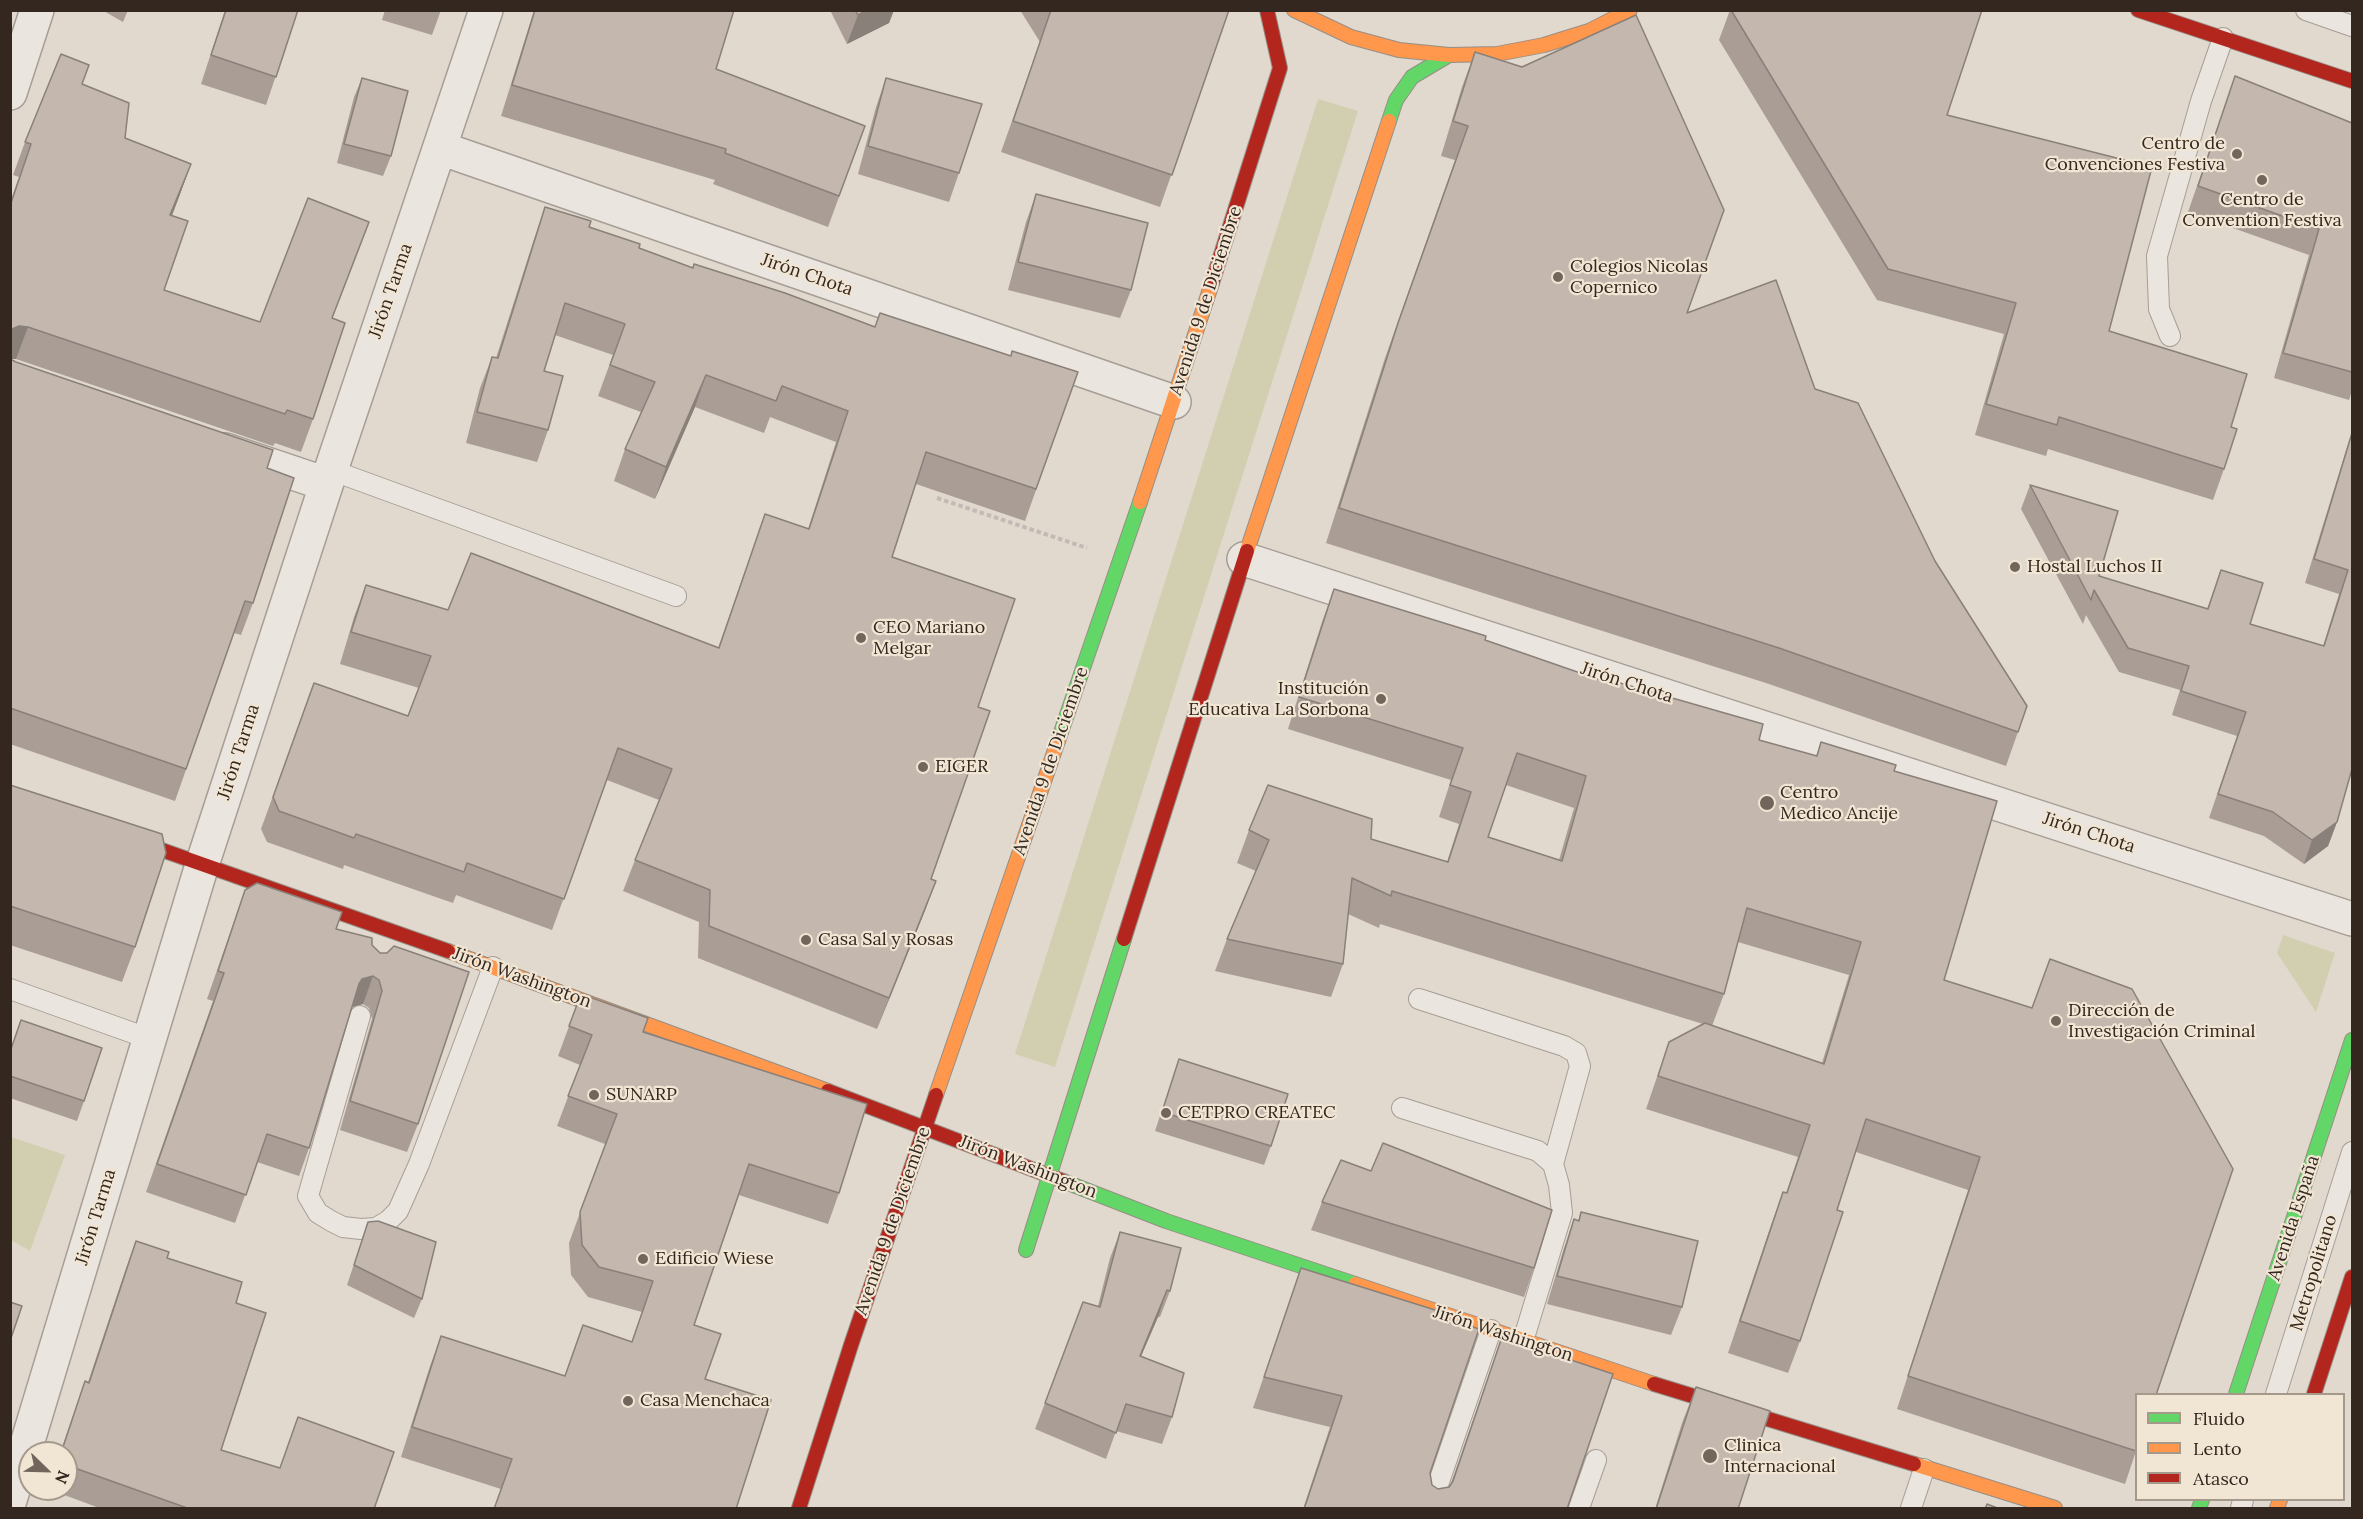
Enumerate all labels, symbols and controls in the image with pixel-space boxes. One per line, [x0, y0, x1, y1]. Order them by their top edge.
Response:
place label: Centro de Convenciones Festiva [2045, 133, 2225, 176]
marker: Centro de Convenciones Festiva [2230, 147, 2244, 161]
marker: Centro de Convention Festiva [2255, 173, 2269, 187]
place label: Centro de Convention Festiva [2182, 189, 2342, 232]
street label: Avenida 9 de Diciembre [1165, 204, 1247, 398]
street label: Jirón Tarma [365, 241, 417, 341]
street label: Jirón Chota [758, 249, 856, 301]
place label: Colegios Nicolas Copernico [1570, 256, 1708, 298]
marker: Colegios Nicolas Copernico [1551, 270, 1565, 284]
place label: Hostal Luchos II [2027, 556, 2163, 578]
marker: Hostal Luchos II [2008, 560, 2022, 574]
place label: CEO Mariano Melgar [873, 617, 985, 660]
marker: CEO Mariano Melgar [854, 631, 868, 645]
street label: Jirón Chota [1578, 658, 1676, 708]
street label: Avenida 9 de Diciembre [1009, 664, 1093, 858]
place label: Institución Educativa La Sorbona [1188, 678, 1369, 720]
marker: Institución Educativa La Sorbona [1374, 692, 1388, 706]
street label: Jirón Tarma [213, 701, 265, 803]
place label: EIGER [935, 756, 988, 778]
marker: EIGER [916, 760, 930, 774]
place label: Centro Medico Ancije [1780, 782, 1898, 824]
marker: Centro Medico Ancije [1758, 794, 1776, 812]
street label: Jirón Chota [2040, 808, 2138, 858]
place label: Casa Sal y Rosas [818, 929, 953, 951]
marker: Casa Sal y Rosas [799, 933, 813, 947]
street label: Jirón Washington [450, 943, 594, 1013]
place label: Dirección de Investigación Criminal [2068, 1000, 2255, 1042]
marker: Dirección de Investigación Criminal [2049, 1014, 2063, 1028]
place label: SUNARP [606, 1084, 677, 1106]
marker: SUNARP [587, 1088, 601, 1102]
place label: CETPRO CREATEC [1178, 1102, 1336, 1124]
marker: CETPRO CREATEC [1159, 1106, 1173, 1120]
street label: Avenida 9 de Diciembre [851, 1124, 935, 1318]
street label: Jirón Washington [956, 1131, 1100, 1203]
street label: Avenida España [2264, 1153, 2324, 1283]
street label: Jirón Tarma [71, 1166, 121, 1268]
street label: Metropolitano [2286, 1212, 2342, 1334]
place label: Edificio Wiese [655, 1248, 774, 1270]
marker: Edificio Wiese [636, 1252, 650, 1266]
street label: Jirón Washington [1430, 1301, 1576, 1367]
place label: Casa Menchaca [640, 1390, 770, 1412]
legend [2135, 1393, 2345, 1501]
marker: Casa Menchaca [621, 1394, 635, 1408]
text: Fluido [2193, 1407, 2245, 1430]
place label: Clinica Internacional [1724, 1435, 1836, 1478]
text: Lento [2193, 1437, 2241, 1460]
north arrow [18, 1441, 78, 1501]
marker: Clinica Internacional [1701, 1447, 1719, 1465]
text: Atasco [2193, 1467, 2249, 1490]
text: N [51, 1468, 74, 1487]

